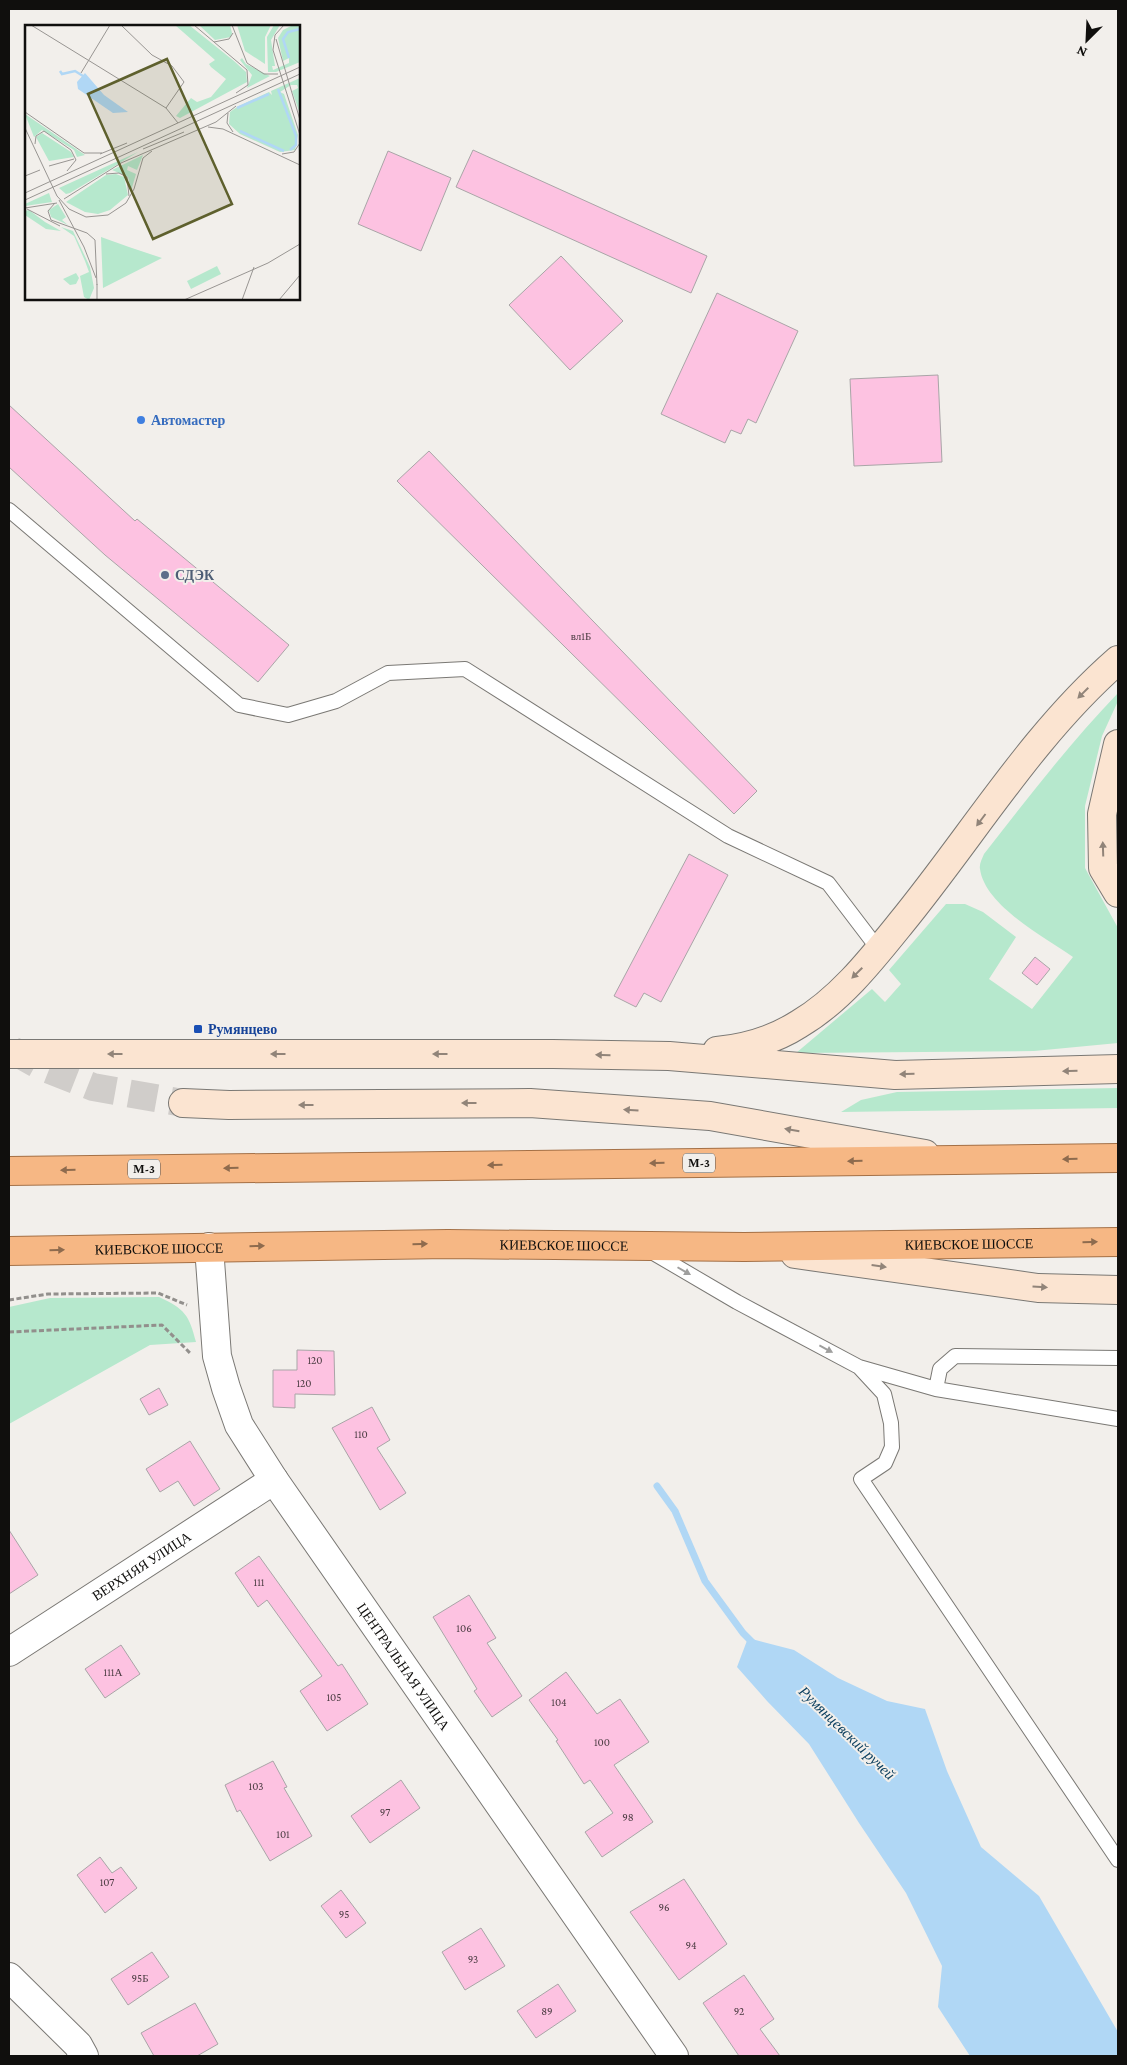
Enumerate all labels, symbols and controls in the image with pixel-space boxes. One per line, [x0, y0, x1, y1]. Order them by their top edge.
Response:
north arrow [1062, 15, 1112, 65]
inset map [25, 25, 300, 300]
text: N [1074, 42, 1089, 61]
place label: Автомастер [151, 412, 225, 428]
marker: Автомастер [135, 414, 147, 426]
place label: СДЭК [175, 567, 215, 583]
marker: СДЭК [159, 569, 171, 581]
house number: вл1Б [571, 630, 591, 642]
one-way arrow [1077, 687, 1089, 699]
one-way arrow [976, 813, 986, 827]
one-way arrow [1098, 841, 1106, 857]
one-way arrow [852, 967, 864, 979]
place label: Румянцево [208, 1021, 277, 1037]
marker: Румянцево [192, 1023, 204, 1035]
one-way arrow [107, 1050, 123, 1058]
one-way arrow [270, 1050, 286, 1058]
one-way arrow [432, 1050, 448, 1058]
one-way arrow [595, 1051, 611, 1059]
one-way arrow [1061, 1068, 1077, 1076]
one-way arrow [899, 1071, 915, 1079]
one-way arrow [460, 1099, 476, 1107]
one-way arrow [298, 1101, 314, 1109]
one-way arrow [622, 1106, 638, 1114]
one-way arrow [783, 1126, 799, 1134]
road number: М-3 [683, 1154, 715, 1172]
one-way arrow [1061, 1155, 1077, 1163]
one-way arrow [846, 1157, 862, 1165]
one-way arrow [649, 1159, 665, 1167]
road number: М-3 [128, 1160, 160, 1178]
one-way arrow [486, 1161, 502, 1169]
one-way arrow [222, 1164, 238, 1172]
one-way arrow [60, 1166, 76, 1174]
street label: КИЕВСКОЕ ШОССЕ [904, 1235, 1033, 1253]
street label: КИЕВСКОЕ ШОССЕ [500, 1237, 628, 1254]
one-way arrow [1082, 1238, 1098, 1246]
street label: КИЕВСКОЕ ШОССЕ [95, 1240, 223, 1258]
one-way arrow [412, 1240, 428, 1248]
one-way arrow [250, 1242, 266, 1250]
one-way arrow [50, 1246, 66, 1254]
one-way arrow [871, 1262, 887, 1270]
one-way arrow [677, 1266, 690, 1275]
one-way arrow [1032, 1284, 1048, 1292]
one-way arrow [819, 1345, 834, 1353]
house number: 120 [307, 1354, 323, 1366]
house number: 120 [296, 1377, 312, 1389]
house number: 110 [354, 1428, 368, 1440]
street label: ВЕРХНЯЯ УЛИЦА [89, 1528, 195, 1604]
house number: 111 [254, 1576, 265, 1588]
street label: ЦЕНТРАЛЬНАЯ УЛИЦА [354, 1600, 454, 1734]
house number: 106 [456, 1622, 472, 1634]
house number: 111А [104, 1666, 123, 1678]
water label: Румянцевский ручей [795, 1682, 899, 1783]
house number: 105 [326, 1691, 342, 1703]
house number: 104 [551, 1696, 567, 1708]
house number: 100 [594, 1736, 610, 1748]
house number: 103 [249, 1780, 264, 1792]
house number: 97 [380, 1806, 390, 1818]
house number: 98 [622, 1811, 634, 1823]
house number: 101 [276, 1828, 290, 1840]
house number: 107 [100, 1876, 114, 1888]
house number: 96 [658, 1901, 670, 1913]
house number: 95 [339, 1908, 349, 1920]
house number: 94 [685, 1939, 697, 1951]
house number: 93 [468, 1953, 478, 1965]
house number: 95Б [132, 1972, 148, 1984]
house number: 89 [541, 2005, 553, 2017]
house number: 92 [734, 2005, 744, 2017]

